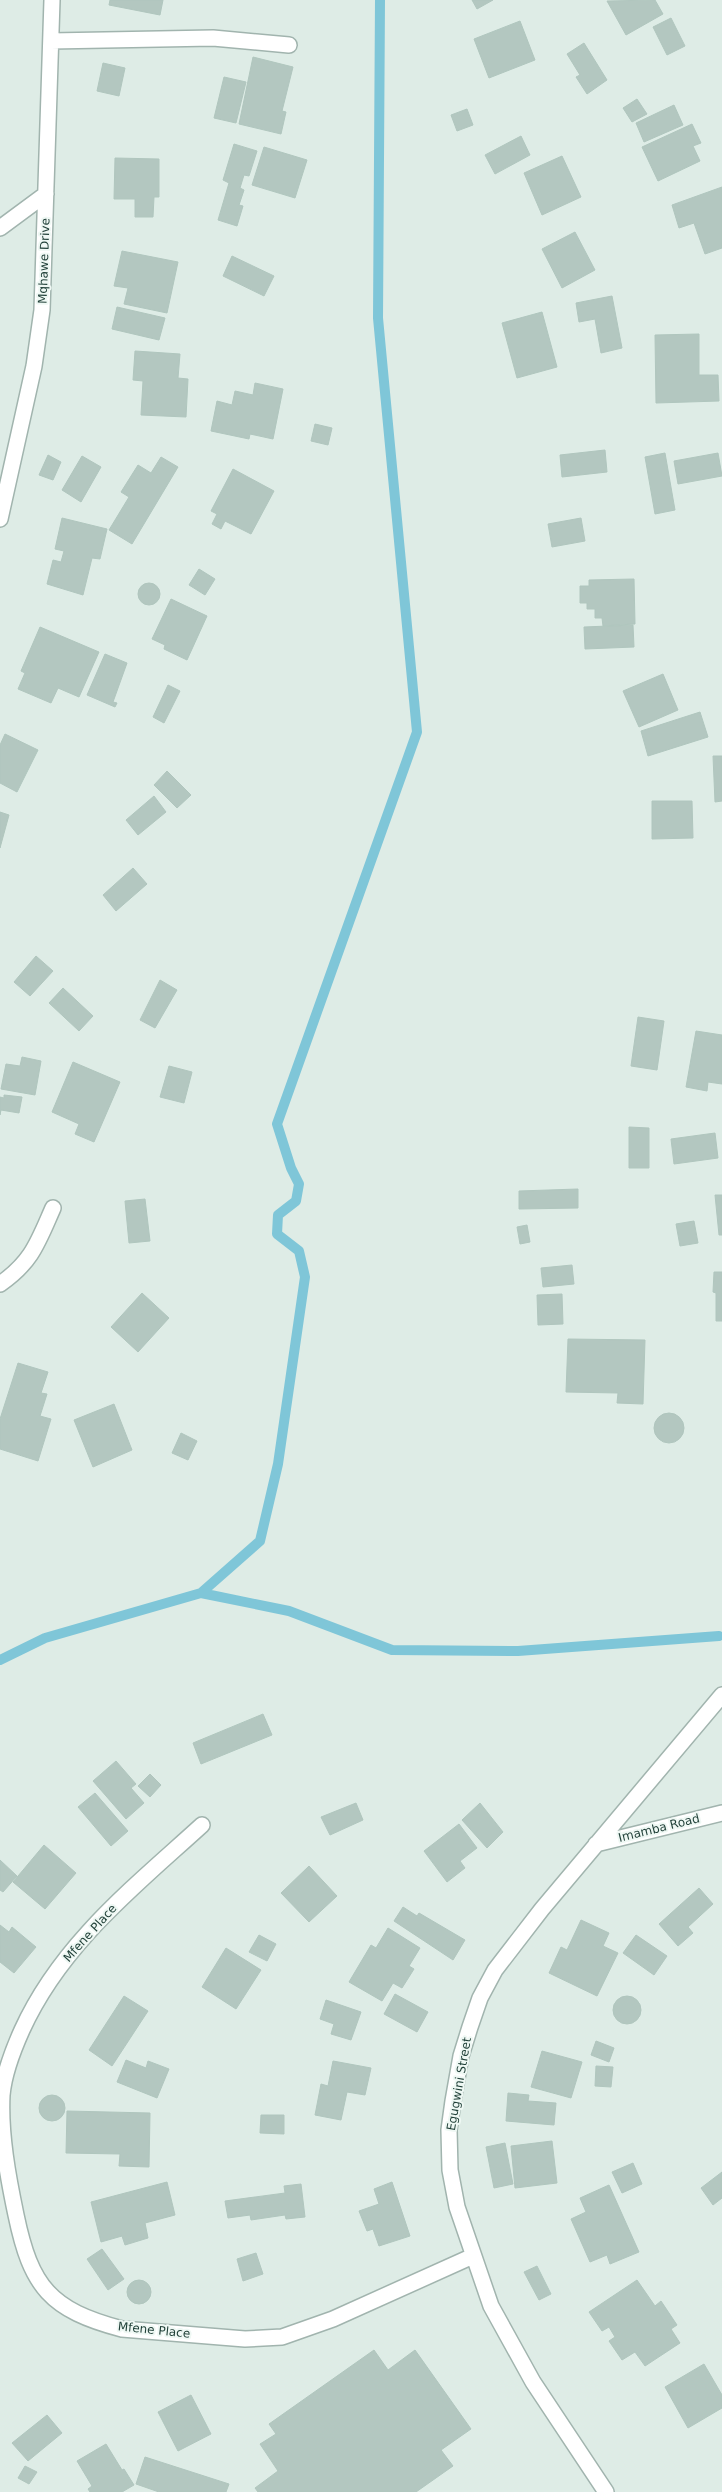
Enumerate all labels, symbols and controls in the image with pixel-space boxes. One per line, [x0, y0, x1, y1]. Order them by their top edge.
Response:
street label: Mqhawe Drive [36, 218, 52, 304]
street label: Imamba Road [617, 1811, 701, 1845]
street label: Mfene Place [60, 1901, 120, 1965]
street label: Egugwini Street [444, 2036, 474, 2132]
street label: Mfene Place [117, 2319, 191, 2341]

